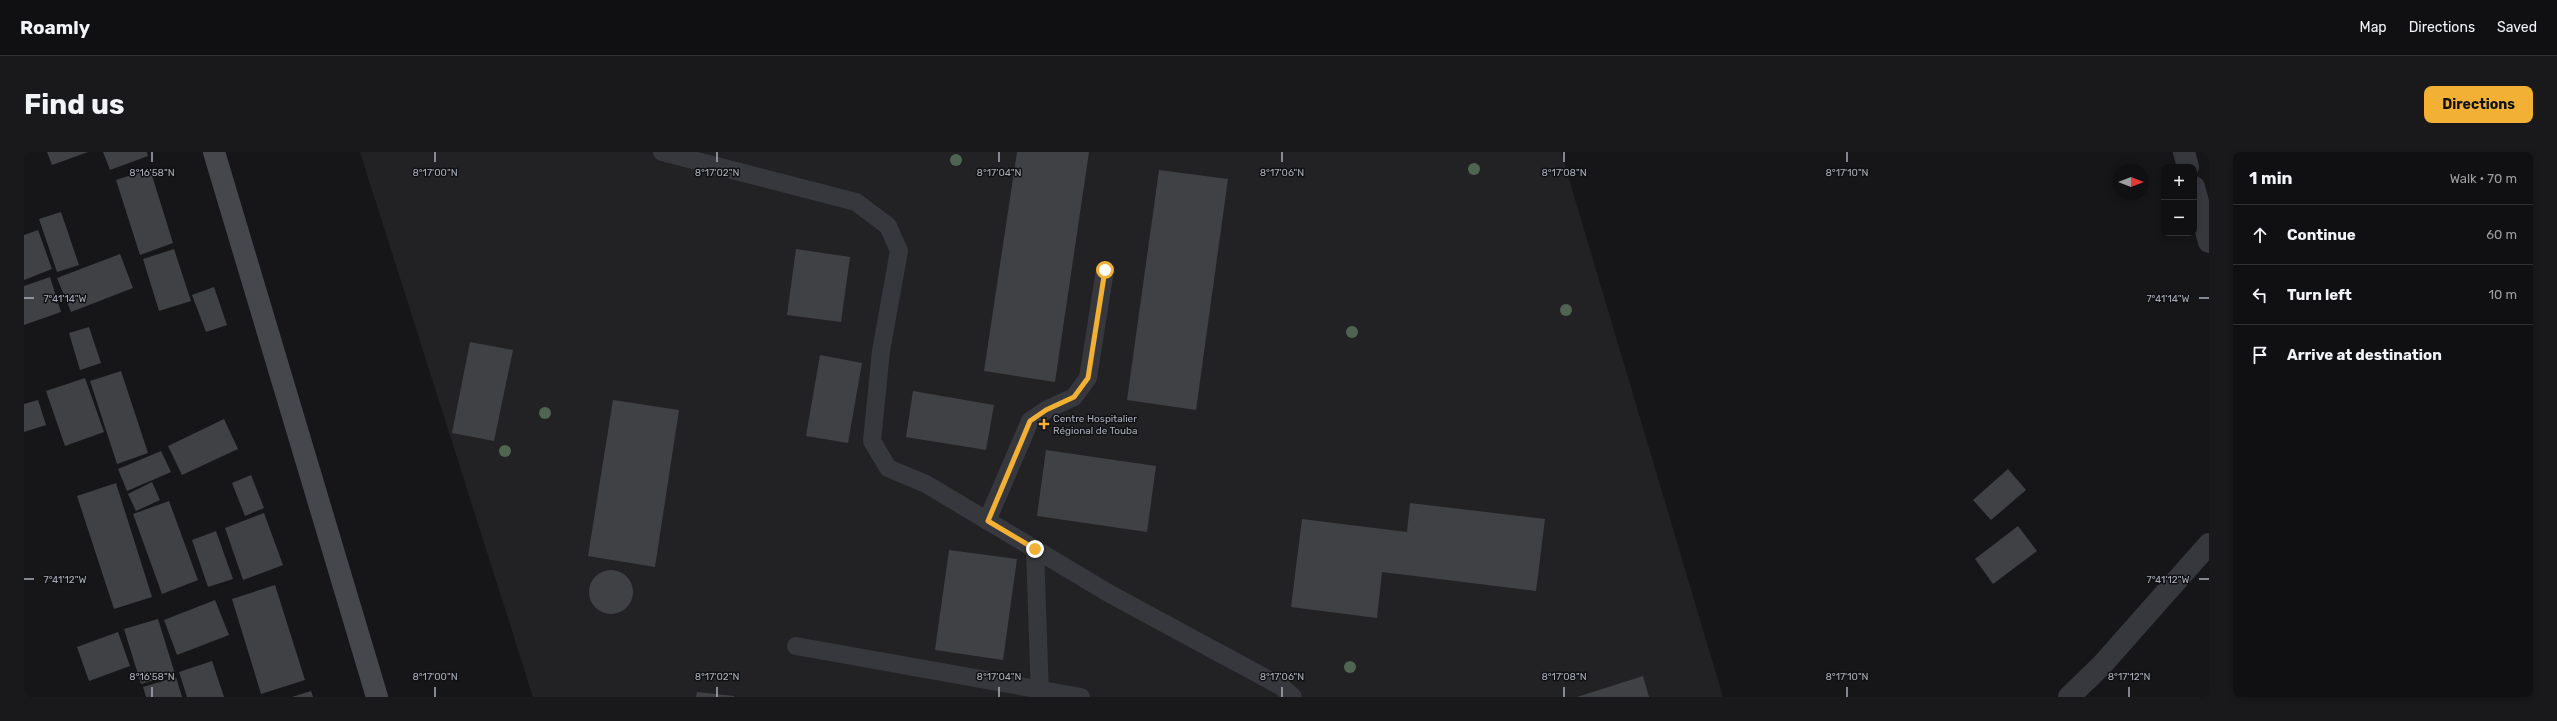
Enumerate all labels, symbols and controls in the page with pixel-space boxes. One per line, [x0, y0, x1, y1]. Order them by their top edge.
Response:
text: Roamly [20, 16, 90, 39]
text: Map [2360, 19, 2387, 36]
text: Directions [2409, 19, 2475, 36]
text: Saved [2497, 19, 2537, 36]
button: Directions [2424, 86, 2533, 123]
text: Find us [24, 88, 124, 121]
north arrow [2113, 164, 2149, 200]
map controls [2161, 164, 2197, 236]
button: + [2161, 164, 2197, 200]
text: 8°16'58"N [129, 167, 175, 179]
text: 8°17'00"N [412, 167, 458, 179]
text: 8°17'02"N [695, 167, 739, 179]
text: 8°17'04"N [977, 167, 1021, 179]
text: 8°17'06"N [1260, 167, 1304, 179]
text: 8°17'08"N [1541, 167, 1587, 179]
text: 8°17'10"N [1825, 167, 1869, 179]
text: 1 min [2249, 168, 2292, 188]
text: Walk · 70 m [2450, 171, 2517, 186]
button: − [2161, 200, 2197, 236]
icon: ahead [2249, 224, 2271, 246]
text: Continue [2287, 226, 2356, 244]
text: 60 m [2486, 227, 2517, 242]
route start [1096, 261, 1114, 279]
icon: left [2249, 284, 2271, 306]
text: Turn left [2287, 286, 2352, 304]
text: 10 m [2488, 287, 2517, 302]
text: 7°41'14"W [43, 293, 87, 305]
text: 7°41'14"W [2146, 293, 2190, 305]
icon: arrive [2249, 344, 2271, 366]
text: Arrive at destination [2287, 346, 2442, 364]
place label: Centre Hospitalier Régional de Touba [1053, 413, 1138, 437]
marker: Centre Hospitalier Régional de Touba [1038, 418, 1050, 430]
route end [1026, 540, 1044, 558]
text: 7°41'12"W [44, 574, 86, 586]
text: 7°41'12"W [2147, 574, 2189, 586]
text: 8°16'58"N [129, 671, 175, 683]
text: 8°17'00"N [412, 671, 458, 683]
text: 8°17'02"N [695, 671, 739, 683]
text: 8°17'04"N [977, 671, 1021, 683]
text: 8°17'06"N [1260, 671, 1304, 683]
text: 8°17'08"N [1541, 671, 1587, 683]
text: 8°17'10"N [1825, 671, 1869, 683]
text: 8°17'12"N [2108, 671, 2150, 683]

